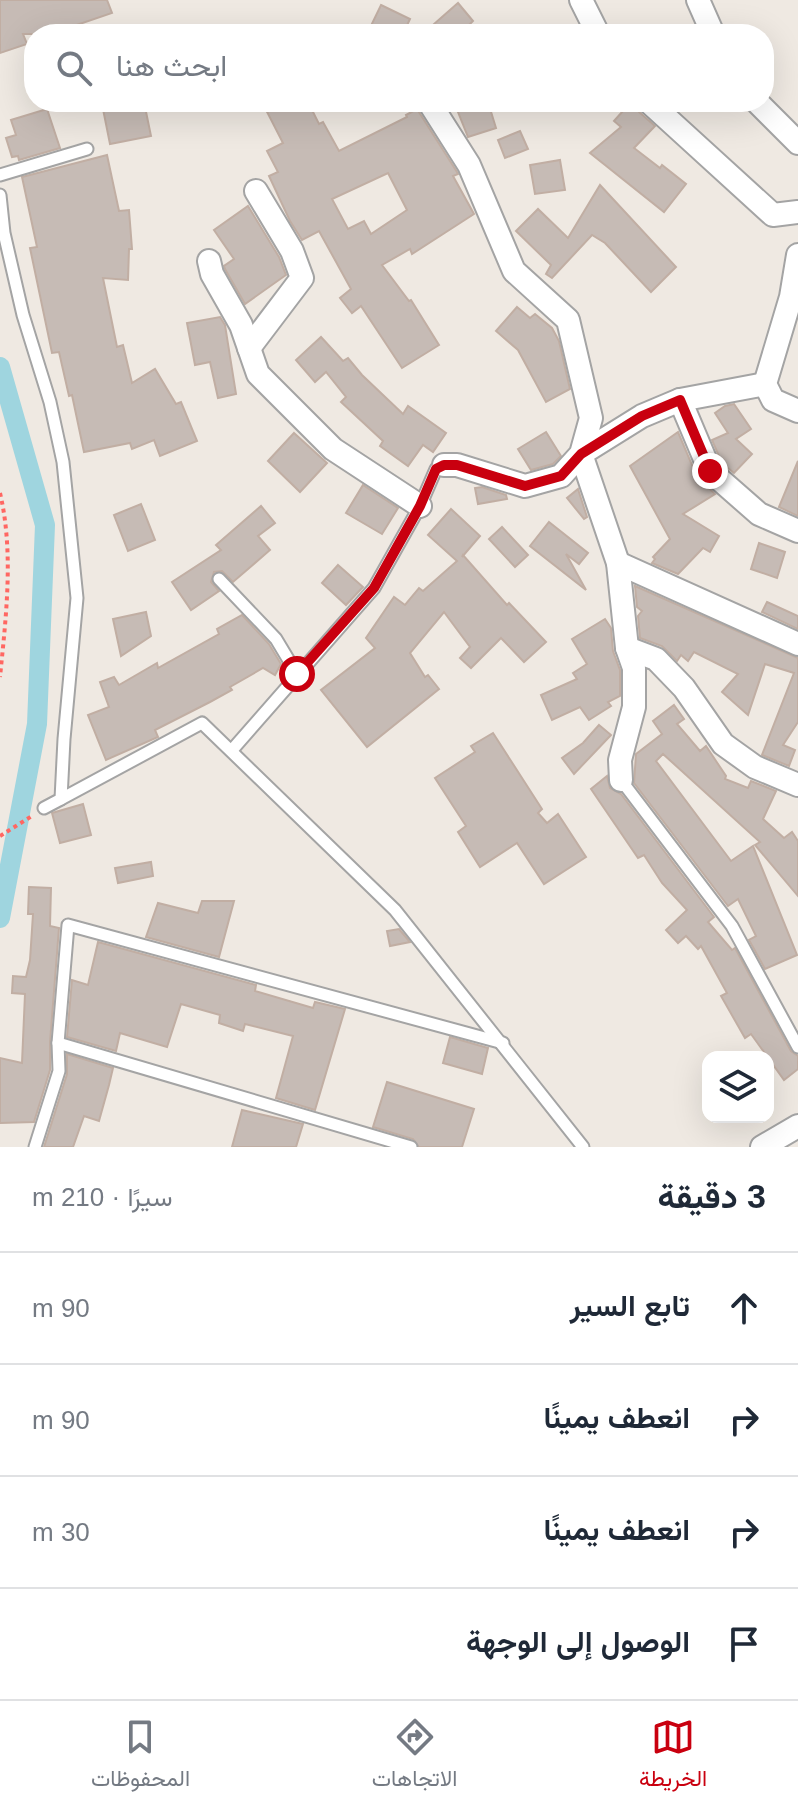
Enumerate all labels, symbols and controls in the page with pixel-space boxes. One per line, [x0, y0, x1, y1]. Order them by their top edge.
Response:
search box [24, 24, 774, 112]
icon: search [52, 46, 96, 90]
text: ابحث هنا [116, 49, 227, 82]
route end [692, 453, 728, 489]
route start [279, 656, 315, 692]
map controls [702, 1051, 774, 1123]
button: layers [702, 1051, 774, 1123]
text: 3 دقيقة [657, 1177, 766, 1215]
text: سيرًا · 210 m [32, 1182, 173, 1212]
icon: ahead [722, 1286, 766, 1330]
text: تابع السير [570, 1289, 690, 1322]
text: 90 m [32, 1293, 90, 1323]
icon: right [722, 1398, 766, 1442]
text: انعطف يمينًا [543, 1401, 690, 1434]
text: 90 m [32, 1405, 90, 1435]
icon: right [722, 1510, 766, 1554]
text: انعطف يمينًا [543, 1513, 690, 1546]
text: 30 m [32, 1517, 90, 1547]
icon: arrive [722, 1622, 766, 1666]
text: الوصول إلى الوجهة [466, 1625, 690, 1658]
tab: المحفوظات [91, 1715, 190, 1798]
tab: الاتجاهات [372, 1715, 457, 1798]
tab: الخريطة [639, 1715, 707, 1798]

